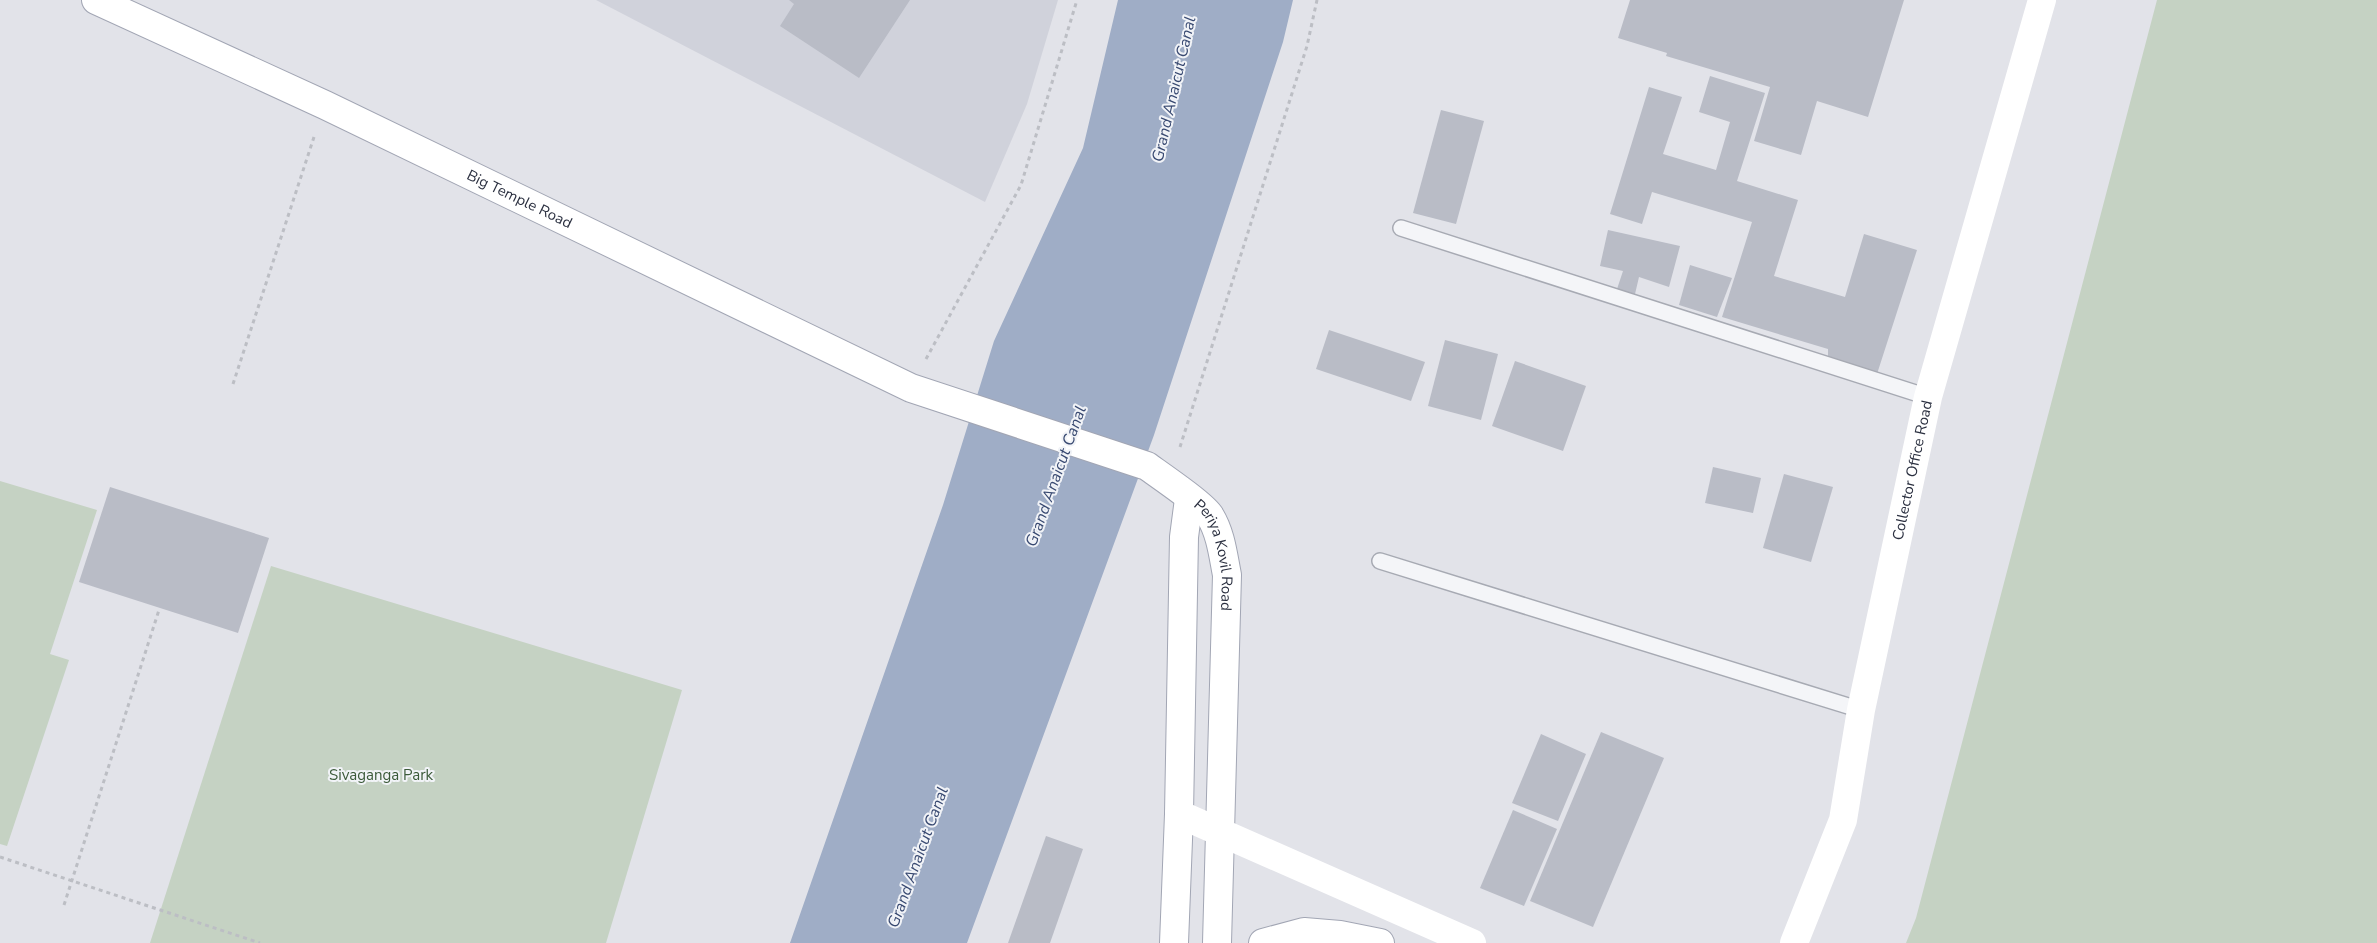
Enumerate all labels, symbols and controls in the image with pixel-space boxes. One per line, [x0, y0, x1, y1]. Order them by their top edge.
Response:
water label: Grand Anaicut Canal [1147, 14, 1201, 164]
street label: Big Temple Road [463, 165, 576, 233]
street label: Collector Office Road [1888, 398, 1937, 542]
water label: Grand Anaicut Canal [1020, 403, 1092, 550]
street label: Periya Kovil Road [1190, 495, 1237, 611]
park label: Sivaganga Park [329, 765, 434, 785]
water label: Grand Anaicut Canal [882, 784, 954, 931]

